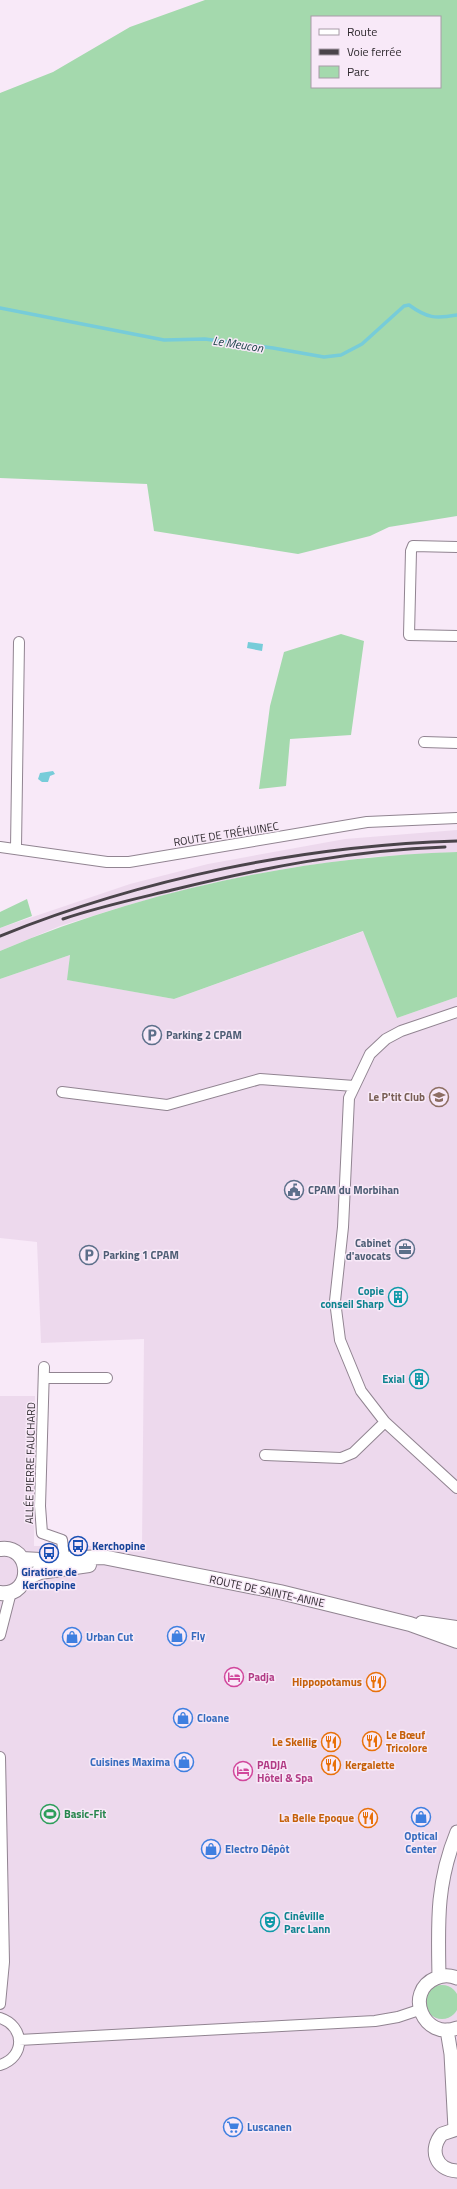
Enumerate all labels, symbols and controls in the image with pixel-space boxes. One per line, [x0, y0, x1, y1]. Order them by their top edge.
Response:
legend [311, 16, 441, 88]
text: Route [347, 22, 377, 41]
text: Voie ferrée [347, 42, 402, 61]
text: Parc [347, 62, 369, 81]
water label: Le Meucon [211, 331, 266, 358]
street label: ROUTE DE TRÉHUINEC [172, 818, 280, 850]
parking icon: Parking 2 CPAM [141, 1024, 163, 1046]
place label: Parking 2 CPAM [166, 1027, 242, 1043]
school or university icon: Le P'tit Club [428, 1086, 450, 1108]
place label: Le P'tit Club [368, 1089, 425, 1105]
public building icon: CPAM du Morbihan [283, 1179, 305, 1201]
place label: CPAM du Morbihan [308, 1182, 399, 1198]
place label: Cabinet d'avocats [346, 1235, 391, 1264]
office icon: Cabinet d'avocats [394, 1238, 416, 1260]
parking icon: Parking 1 CPAM [78, 1244, 100, 1266]
place label: Parking 1 CPAM [103, 1247, 179, 1263]
place label: Copie conseil Sharp [320, 1283, 384, 1312]
building icon: Copie conseil Sharp [387, 1286, 409, 1308]
building icon: Exial [408, 1368, 430, 1390]
place label: Exial [382, 1371, 405, 1387]
street label: ALLÉE PIERRE FAUCHARD [21, 1402, 39, 1524]
bus stop icon: Kerchopine [67, 1535, 89, 1557]
place label: Kerchopine [92, 1538, 146, 1554]
bus stop icon: Giratiore de Kerchopine [38, 1542, 60, 1564]
place label: Giratiore de Kerchopine [21, 1564, 77, 1593]
street label: ROUTE DE SAINTE-ANNE [208, 1571, 326, 1611]
shop icon: Fly [166, 1625, 188, 1647]
shop icon: Urban Cut [61, 1626, 83, 1648]
place label: Fly [191, 1628, 206, 1644]
place label: Urban Cut [86, 1629, 133, 1645]
hotel icon: Padja [223, 1666, 245, 1688]
place label: Padja [248, 1669, 275, 1685]
restaurant icon: Hippopotamus [365, 1671, 387, 1693]
place label: Hippopotamus [292, 1674, 362, 1690]
shop icon: Cloane [172, 1707, 194, 1729]
place label: Cloane [197, 1710, 229, 1726]
place label: Le Bœuf Tricolore [386, 1727, 428, 1756]
restaurant icon: Le Bœuf Tricolore [361, 1730, 383, 1752]
restaurant icon: Le Skellig [320, 1731, 342, 1753]
place label: Le Skellig [272, 1734, 317, 1750]
shop icon: Cuisines Maxima [173, 1751, 195, 1773]
place label: Cuisines Maxima [90, 1754, 170, 1770]
restaurant icon: Kergalette [320, 1754, 342, 1776]
place label: PADJA Hôtel & Spa [257, 1757, 313, 1786]
place label: Kergalette [345, 1757, 395, 1773]
hotel icon: PADJA Hôtel & Spa [232, 1760, 254, 1782]
sports icon: Basic-Fit [39, 1803, 61, 1825]
place label: Basic-Fit [64, 1806, 106, 1822]
shop icon: Optical Center [410, 1806, 432, 1828]
restaurant icon: La Belle Epoque [357, 1807, 379, 1829]
place label: La Belle Epoque [279, 1810, 354, 1826]
place label: Optical Center [404, 1828, 438, 1857]
shop icon: Electro Dépôt [200, 1838, 222, 1860]
place label: Electro Dépôt [225, 1841, 289, 1857]
place label: Cinéville Parc Lann [284, 1908, 330, 1937]
theatre icon: Cinéville Parc Lann [259, 1911, 281, 1933]
supermarket icon: Luscanen [222, 2116, 244, 2138]
place label: Luscanen [247, 2119, 292, 2135]

